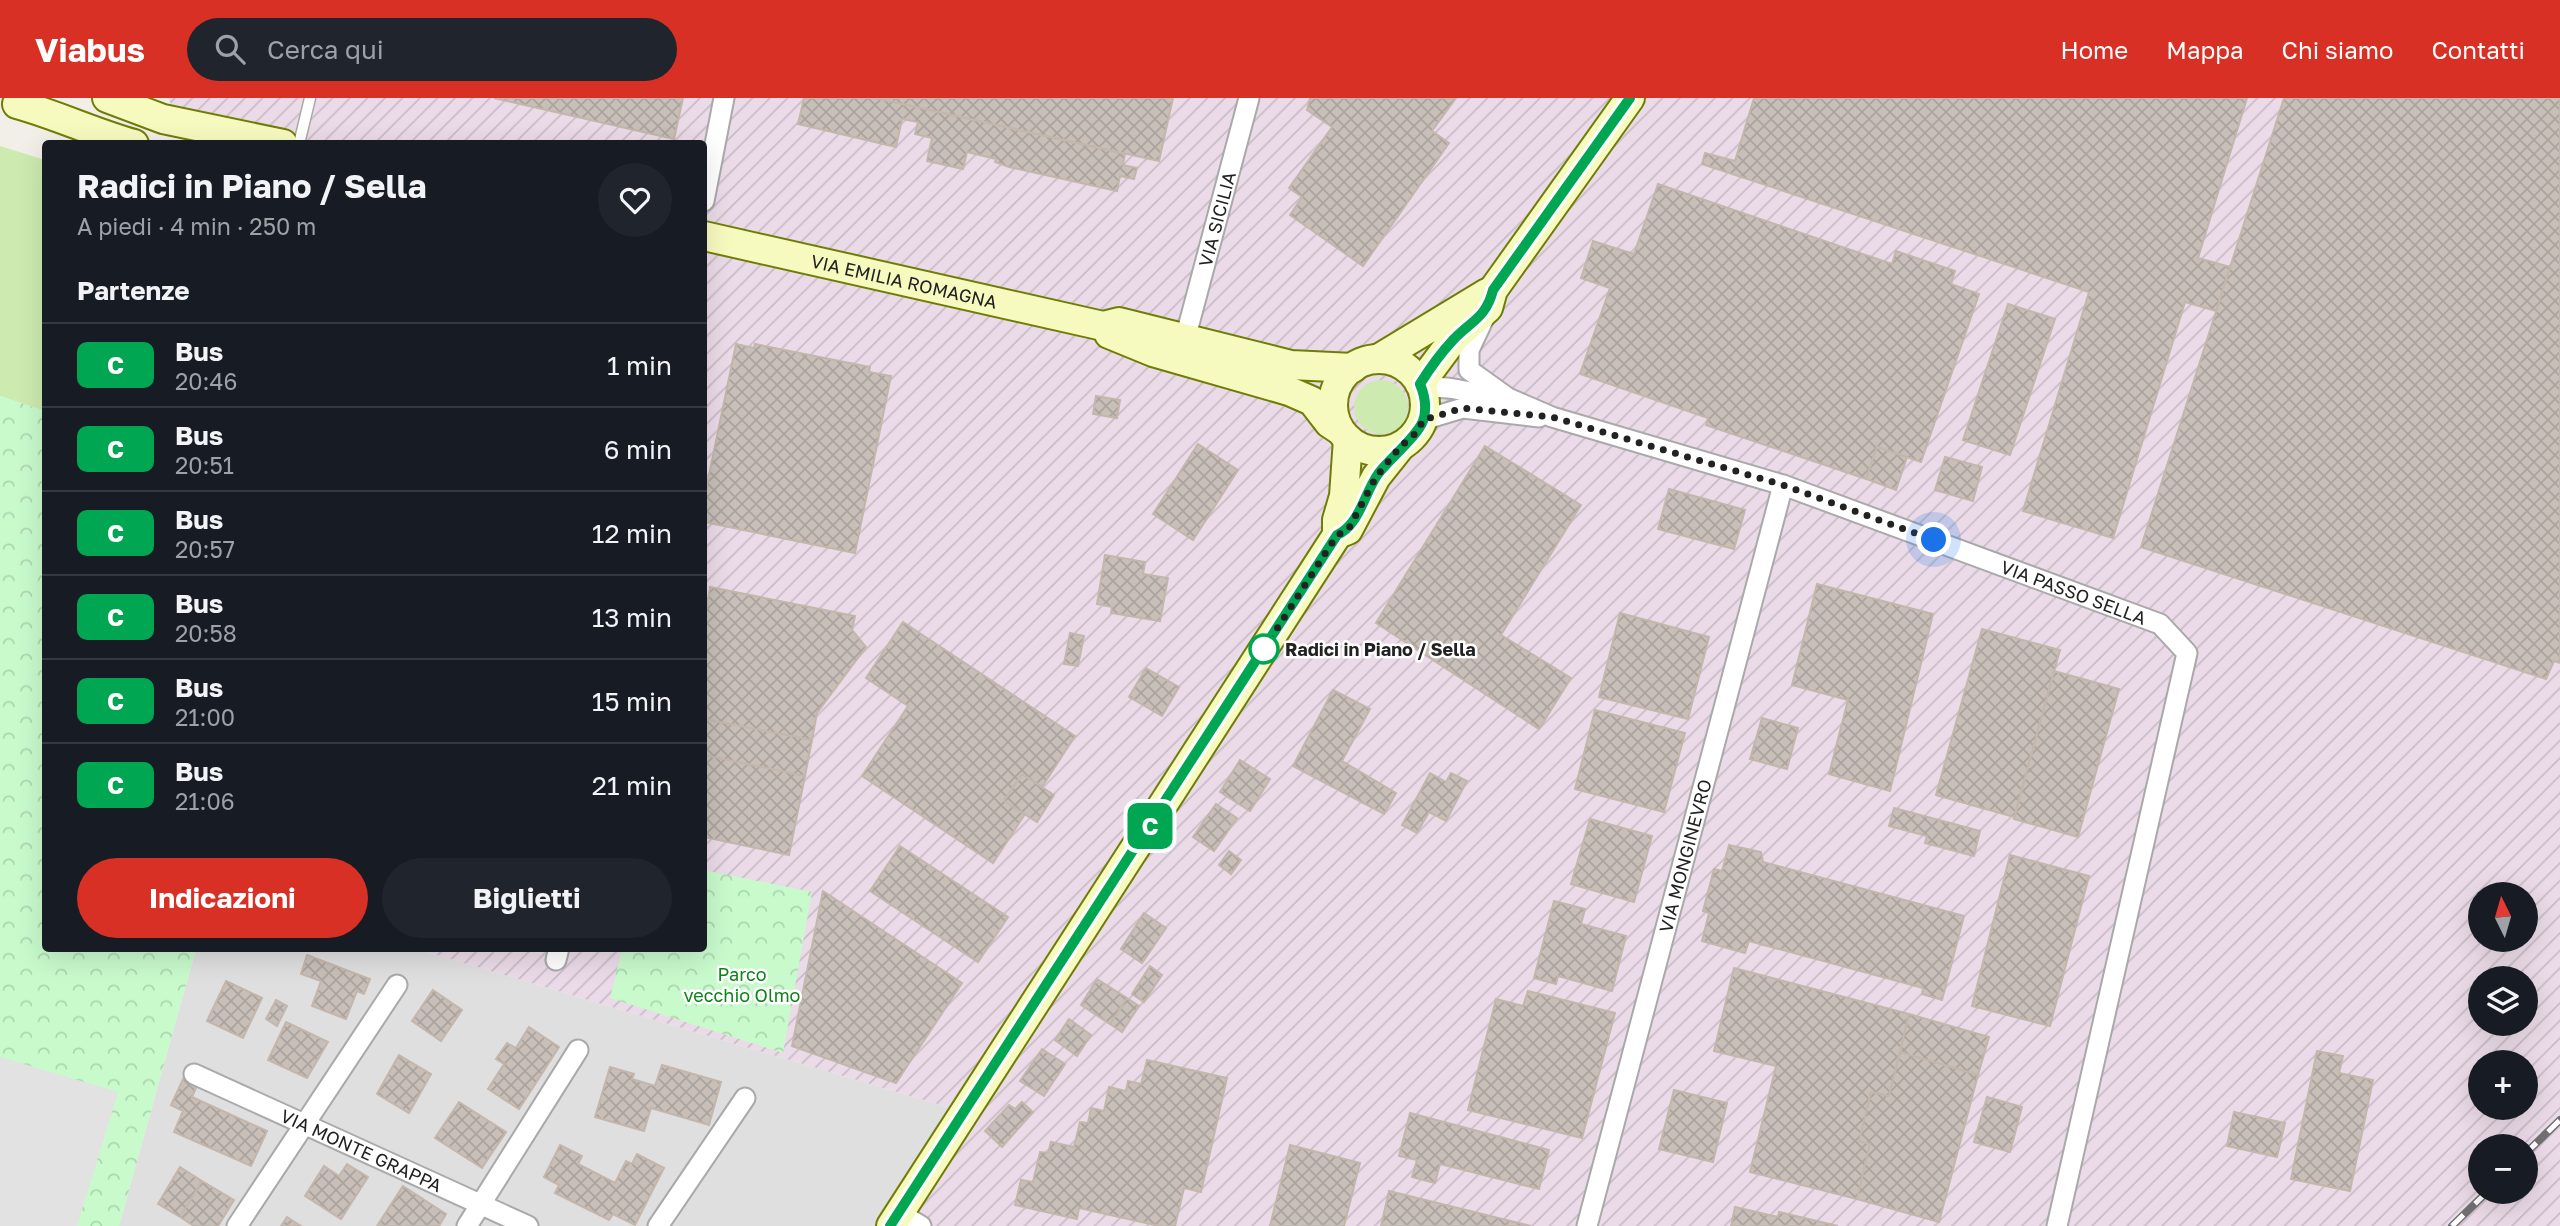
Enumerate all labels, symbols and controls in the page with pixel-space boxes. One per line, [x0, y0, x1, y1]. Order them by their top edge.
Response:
search box [187, 18, 677, 81]
text: Viabus [35, 30, 145, 69]
icon: search [211, 30, 249, 68]
text: Cerca qui [267, 34, 384, 65]
text: Home [2060, 35, 2128, 64]
text: Mappa [2166, 35, 2244, 64]
text: Chi siamo [2282, 35, 2393, 64]
text: Contatti [2431, 35, 2525, 64]
button: heart [598, 163, 672, 237]
text: Radici in Piano / Sella [77, 166, 427, 205]
street label: VIA SICILIA [1194, 169, 1240, 269]
text: A piedi · 4 min · 250 m [77, 212, 316, 240]
street label: VIA EMILIA ROMAGNA [809, 249, 999, 313]
text: Partenze [77, 275, 190, 306]
text: Bus [175, 336, 223, 367]
text: C [107, 350, 124, 379]
text: 1 min [607, 350, 672, 381]
text: 20:46 [175, 367, 237, 395]
text: Bus [175, 420, 223, 451]
text: C [107, 434, 124, 463]
text: 6 min [604, 434, 672, 465]
text: 20:51 [175, 451, 234, 479]
text: Bus [175, 504, 223, 535]
text: C [107, 518, 124, 547]
text: 12 min [592, 518, 672, 549]
your location [1916, 522, 1951, 557]
text: 20:57 [175, 535, 235, 563]
street label: VIA PASSO SELLA [1998, 555, 2149, 629]
text: Bus [175, 588, 223, 619]
text: C [107, 602, 124, 631]
text: 13 min [592, 602, 672, 633]
text: 20:58 [175, 619, 237, 647]
marker: Radici in Piano / Sella [1249, 634, 1279, 664]
place label: Radici in Piano / Sella [1285, 638, 1476, 660]
text: Bus [175, 672, 223, 703]
text: C [107, 686, 124, 715]
text: 15 min [592, 686, 672, 717]
text: 21:00 [175, 703, 235, 731]
text: Bus [175, 756, 223, 787]
text: C [107, 770, 124, 799]
text: 21 min [592, 770, 672, 801]
street label: VIA MONGINEVRO [1654, 777, 1716, 935]
text: 21:06 [175, 787, 235, 815]
line badge: C [1127, 803, 1173, 849]
text: C [1141, 811, 1159, 840]
button: Indicazioni [77, 858, 368, 938]
button: Biglietti [382, 858, 672, 938]
north arrow [2468, 882, 2538, 952]
map controls [2468, 882, 2538, 1204]
park label: Parco vecchio Olmo [684, 963, 800, 1006]
button: layers [2468, 966, 2538, 1036]
button: + [2468, 1050, 2538, 1120]
street label: VIA MONTE GRAPPA [277, 1104, 446, 1196]
button: − [2468, 1134, 2538, 1204]

